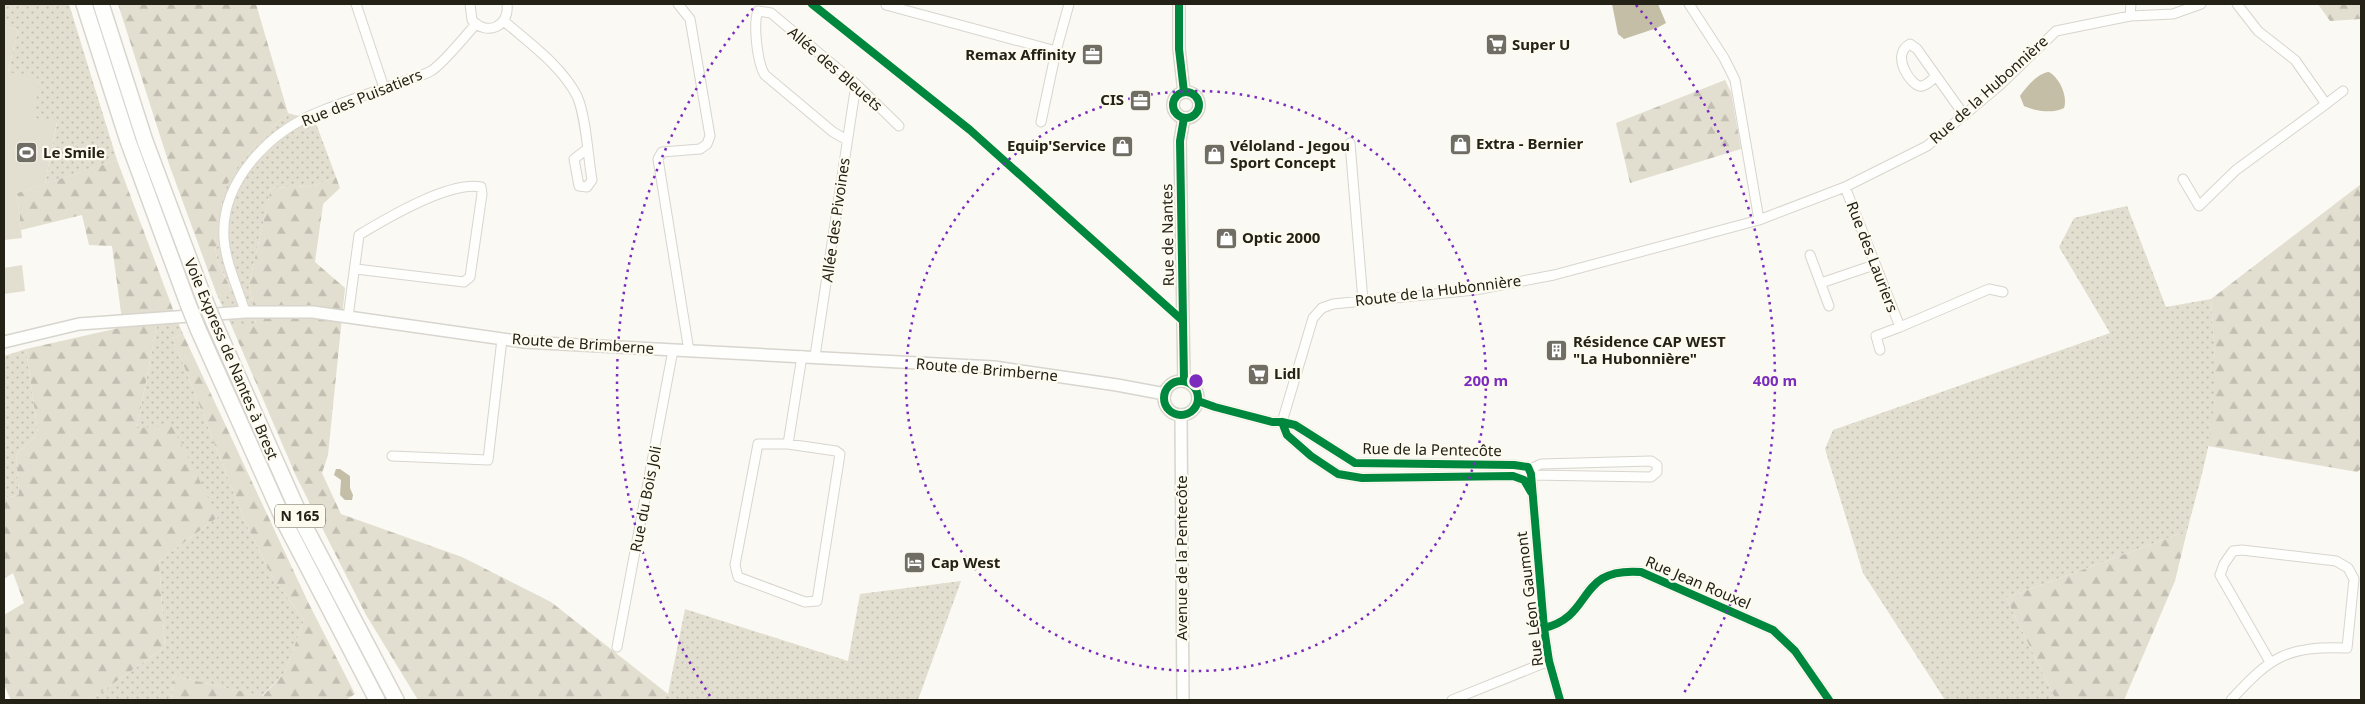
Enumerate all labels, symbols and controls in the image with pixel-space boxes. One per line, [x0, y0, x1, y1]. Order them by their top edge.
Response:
street label: Allée des Bleuets [784, 22, 887, 115]
street label: Rue de la Hubonnière [1925, 31, 2052, 148]
supermarket icon: Super U [1484, 33, 1508, 57]
place label: Super U [1512, 34, 1570, 54]
office icon: Remax Affinity [1080, 43, 1104, 67]
place label: Remax Affinity [965, 44, 1076, 64]
street label: Rue des Puisatiers [298, 64, 425, 130]
office icon: CIS [1128, 88, 1152, 112]
place label: CIS [1100, 89, 1124, 109]
shop icon: Extra - Bernier [1448, 132, 1472, 156]
place label: Extra - Bernier [1476, 133, 1583, 153]
shop icon: Equip'Service [1110, 134, 1134, 158]
place label: Equip'Service [1007, 135, 1106, 155]
place label: Véloland - Jegou Sport Concept [1230, 135, 1350, 172]
sports icon: Le Smile [15, 141, 39, 165]
place label: Le Smile [43, 142, 105, 162]
shop icon: Véloland - Jegou Sport Concept [1202, 143, 1226, 167]
street label: Allée des Pivoines [816, 156, 854, 283]
street label: Rue de Nantes [1156, 183, 1178, 287]
street label: Rue des Lauriers [1843, 198, 1903, 315]
shop icon: Optic 2000 [1214, 226, 1238, 250]
place label: Optic 2000 [1242, 227, 1321, 247]
street label: Voie Express de Nantes à Brest [180, 255, 284, 463]
street label: Route de la Hubonnière [1354, 270, 1522, 310]
street label: Route de Brimberne [511, 328, 655, 358]
place label: Résidence CAP WEST "La Hubonnière" [1573, 331, 1726, 368]
building icon: Résidence CAP WEST "La Hubonnière" [1545, 339, 1569, 363]
street label: Route de Brimberne [915, 353, 1059, 385]
supermarket icon: Lidl [1246, 362, 1270, 386]
place label: Lidl [1274, 363, 1301, 383]
text: 200 m [1464, 370, 1508, 390]
text: 400 m [1753, 370, 1797, 390]
centre of rings [1187, 372, 1205, 390]
street label: Rue de la Pentecôte [1362, 438, 1502, 460]
street label: Rue du Bois Joli [625, 444, 665, 554]
street label: Avenue de la Pentecôte [1171, 475, 1191, 641]
road number: N 165 [275, 504, 325, 528]
street label: Rue Léon Gaumont [1511, 530, 1547, 668]
hotel icon: Cap West [903, 551, 927, 575]
street label: Rue Jean Rouxel [1643, 551, 1754, 613]
place label: Cap West [931, 552, 1001, 572]

